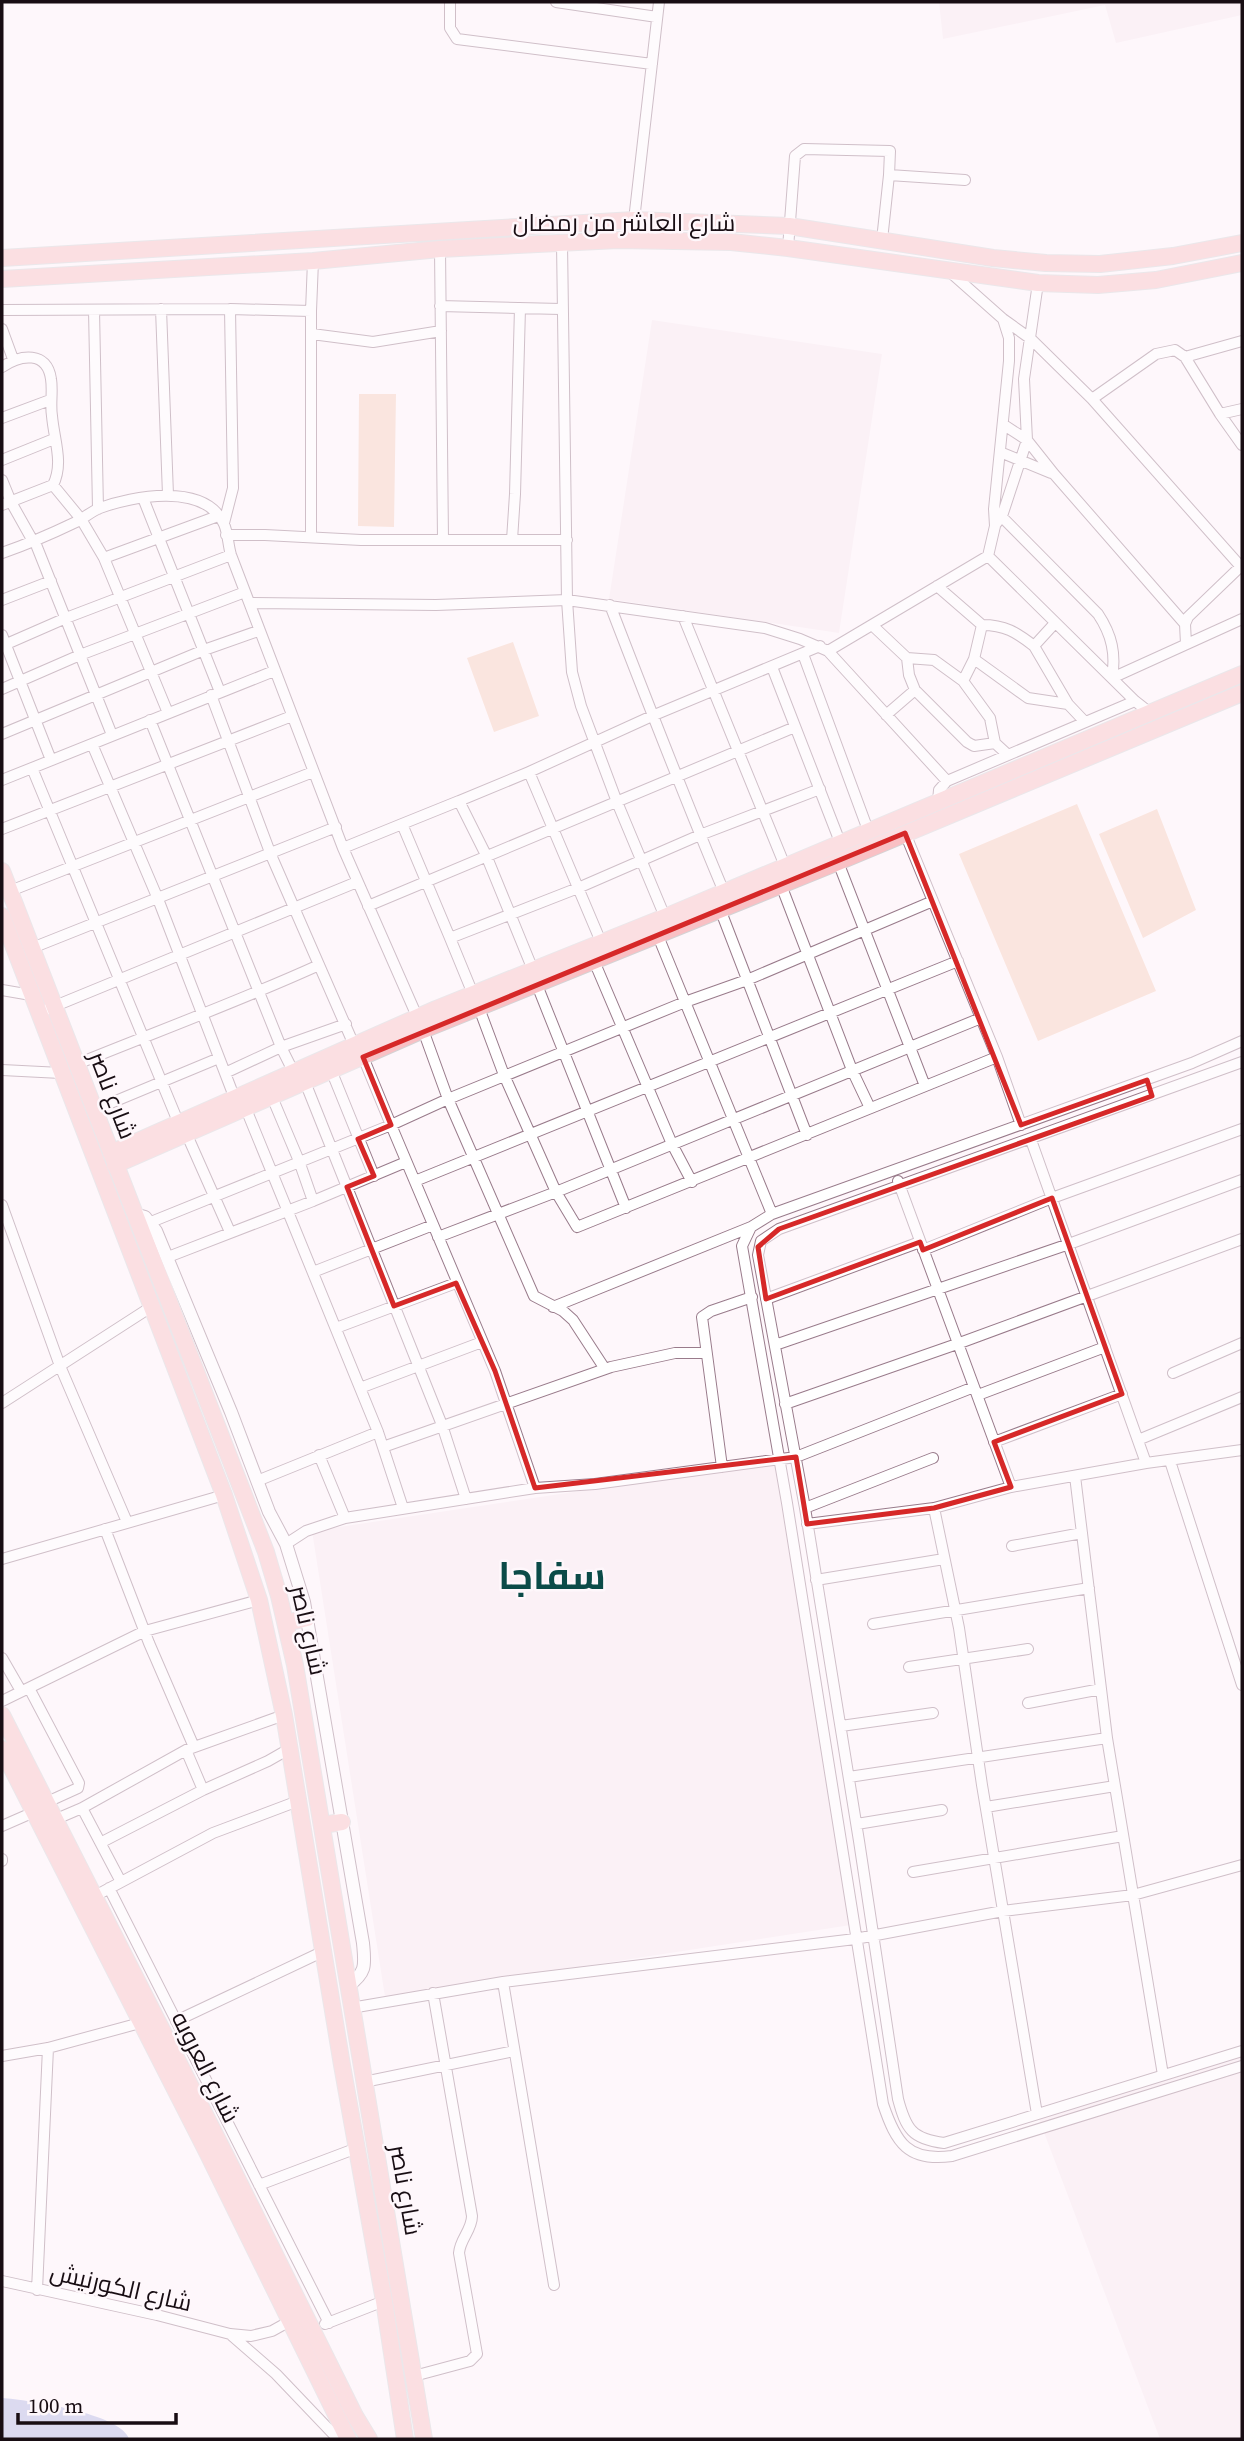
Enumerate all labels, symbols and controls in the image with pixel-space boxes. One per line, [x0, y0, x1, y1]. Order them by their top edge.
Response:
street label: شارع العاشر من رمضان [513, 206, 735, 239]
street label: شارع ناصر [80, 1044, 145, 1144]
district label: سفاجا [498, 1550, 606, 1602]
street label: شارع ناصر [282, 1580, 335, 1678]
street label: شارع العروبه [164, 2006, 248, 2128]
street label: شارع ناصر [381, 2140, 430, 2238]
street label: شارع الكورنيش [47, 2255, 195, 2319]
scale bar [18, 2382, 175, 2426]
text: 100 m [28, 2391, 83, 2420]

